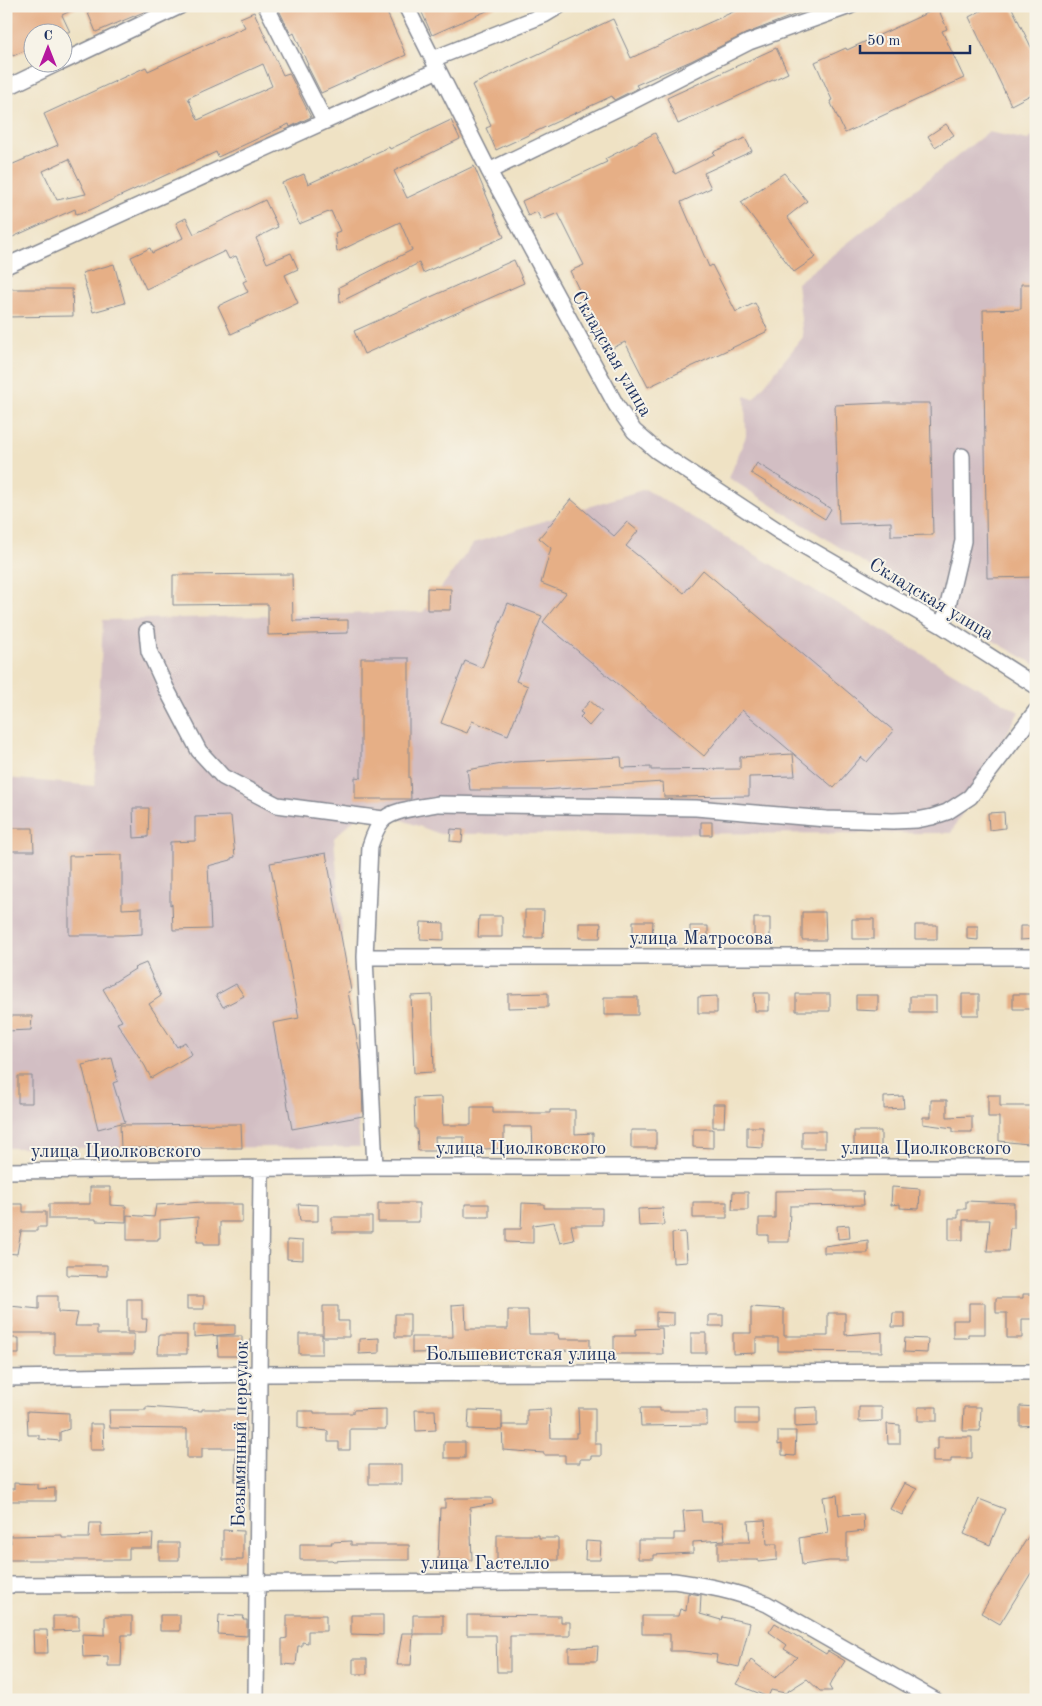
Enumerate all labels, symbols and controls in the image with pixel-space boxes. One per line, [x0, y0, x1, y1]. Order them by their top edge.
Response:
north arrow [22, 22, 72, 72]
scale bar [860, 22, 970, 54]
text: С [43, 29, 53, 43]
text: 50 m [867, 34, 901, 49]
street label: Складская улица [567, 288, 655, 421]
street label: Складская улица [865, 556, 997, 645]
street label: улица Матросова [629, 930, 773, 949]
street label: улица Циолковского [436, 1140, 606, 1159]
street label: улица Циолковского [841, 1140, 1011, 1159]
street label: улица Циолковского [31, 1143, 201, 1162]
street label: Безымянный переулок [230, 1340, 253, 1528]
street label: Большевистская улица [425, 1346, 617, 1365]
street label: улица Гастелло [420, 1555, 550, 1574]

